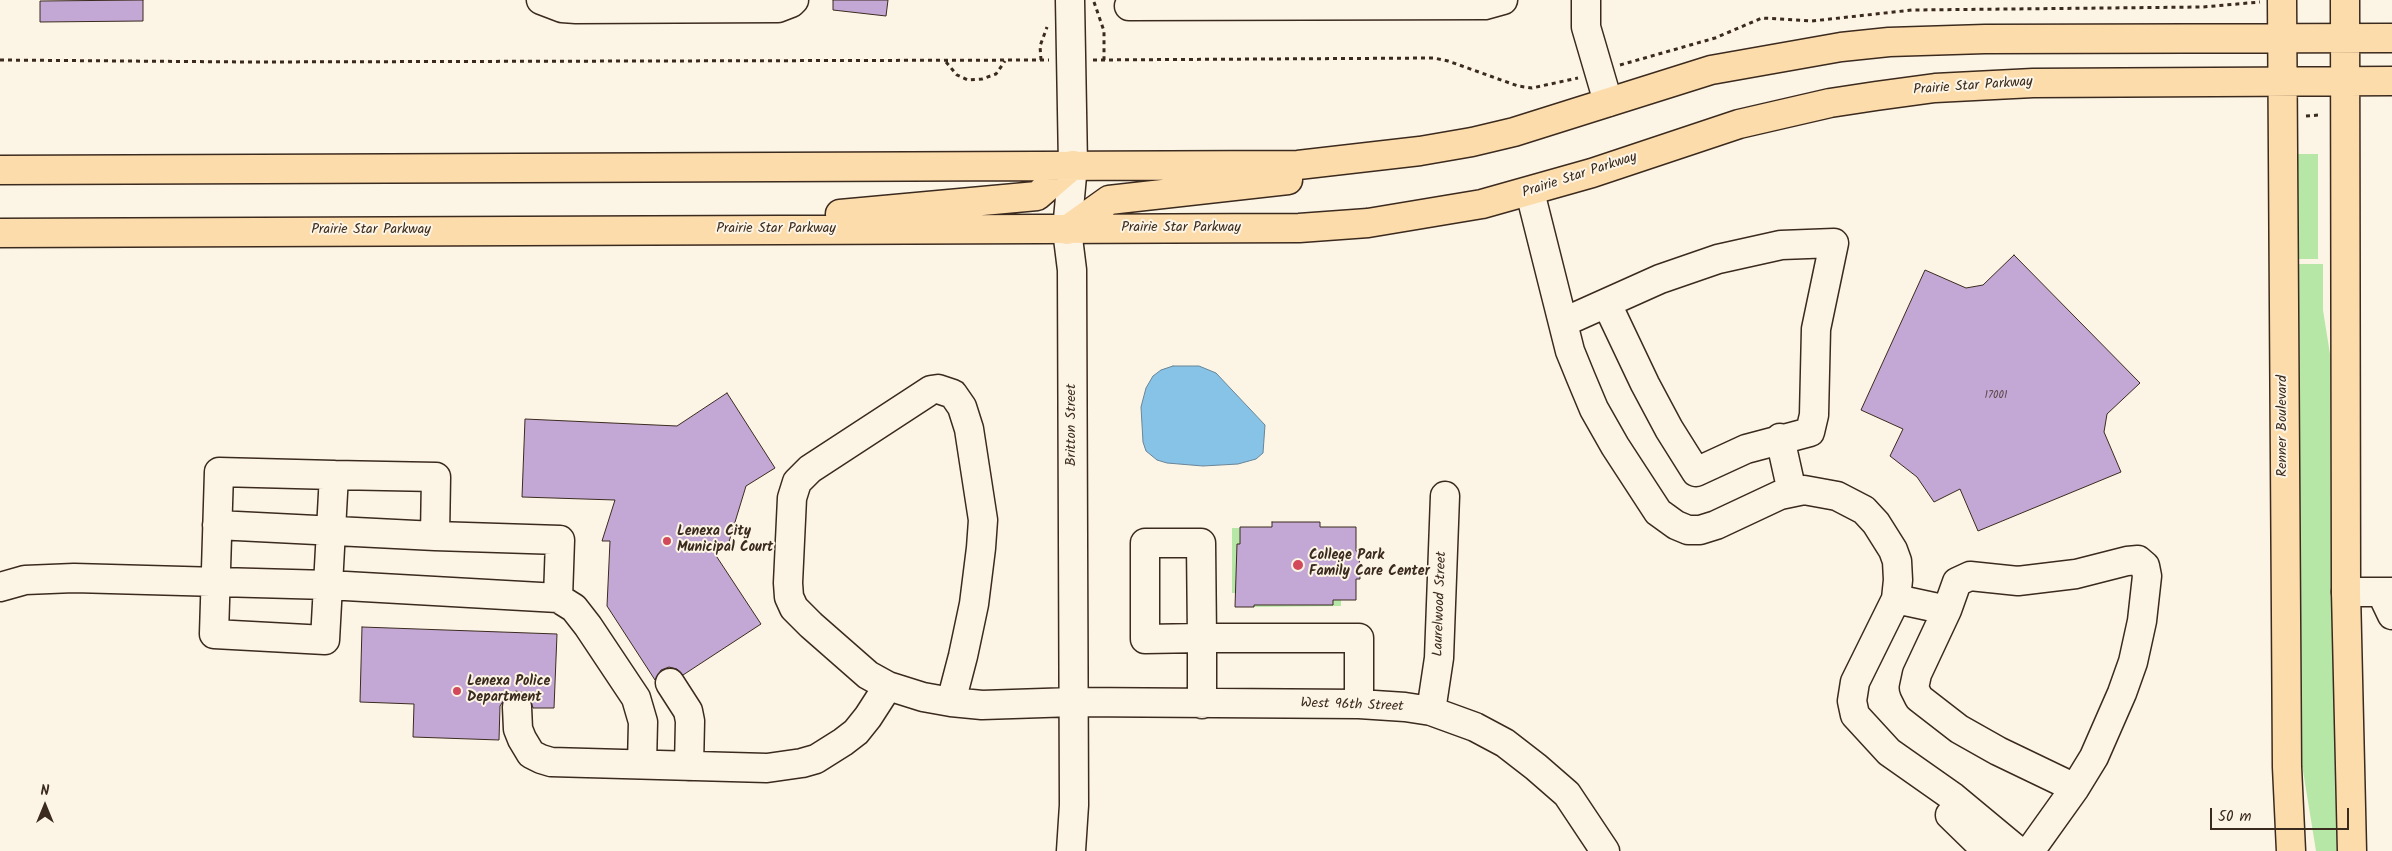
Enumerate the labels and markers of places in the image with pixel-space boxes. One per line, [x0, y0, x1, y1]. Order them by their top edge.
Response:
place label: Lenexa City Municipal Court [677, 525, 773, 558]
marker: Lenexa City Municipal Court [661, 535, 673, 547]
place label: College Park Family Care Center [1309, 549, 1430, 582]
marker: College Park Family Care Center [1291, 558, 1305, 572]
place label: Lenexa Police Department [467, 675, 550, 708]
marker: Lenexa Police Department [451, 685, 463, 697]

